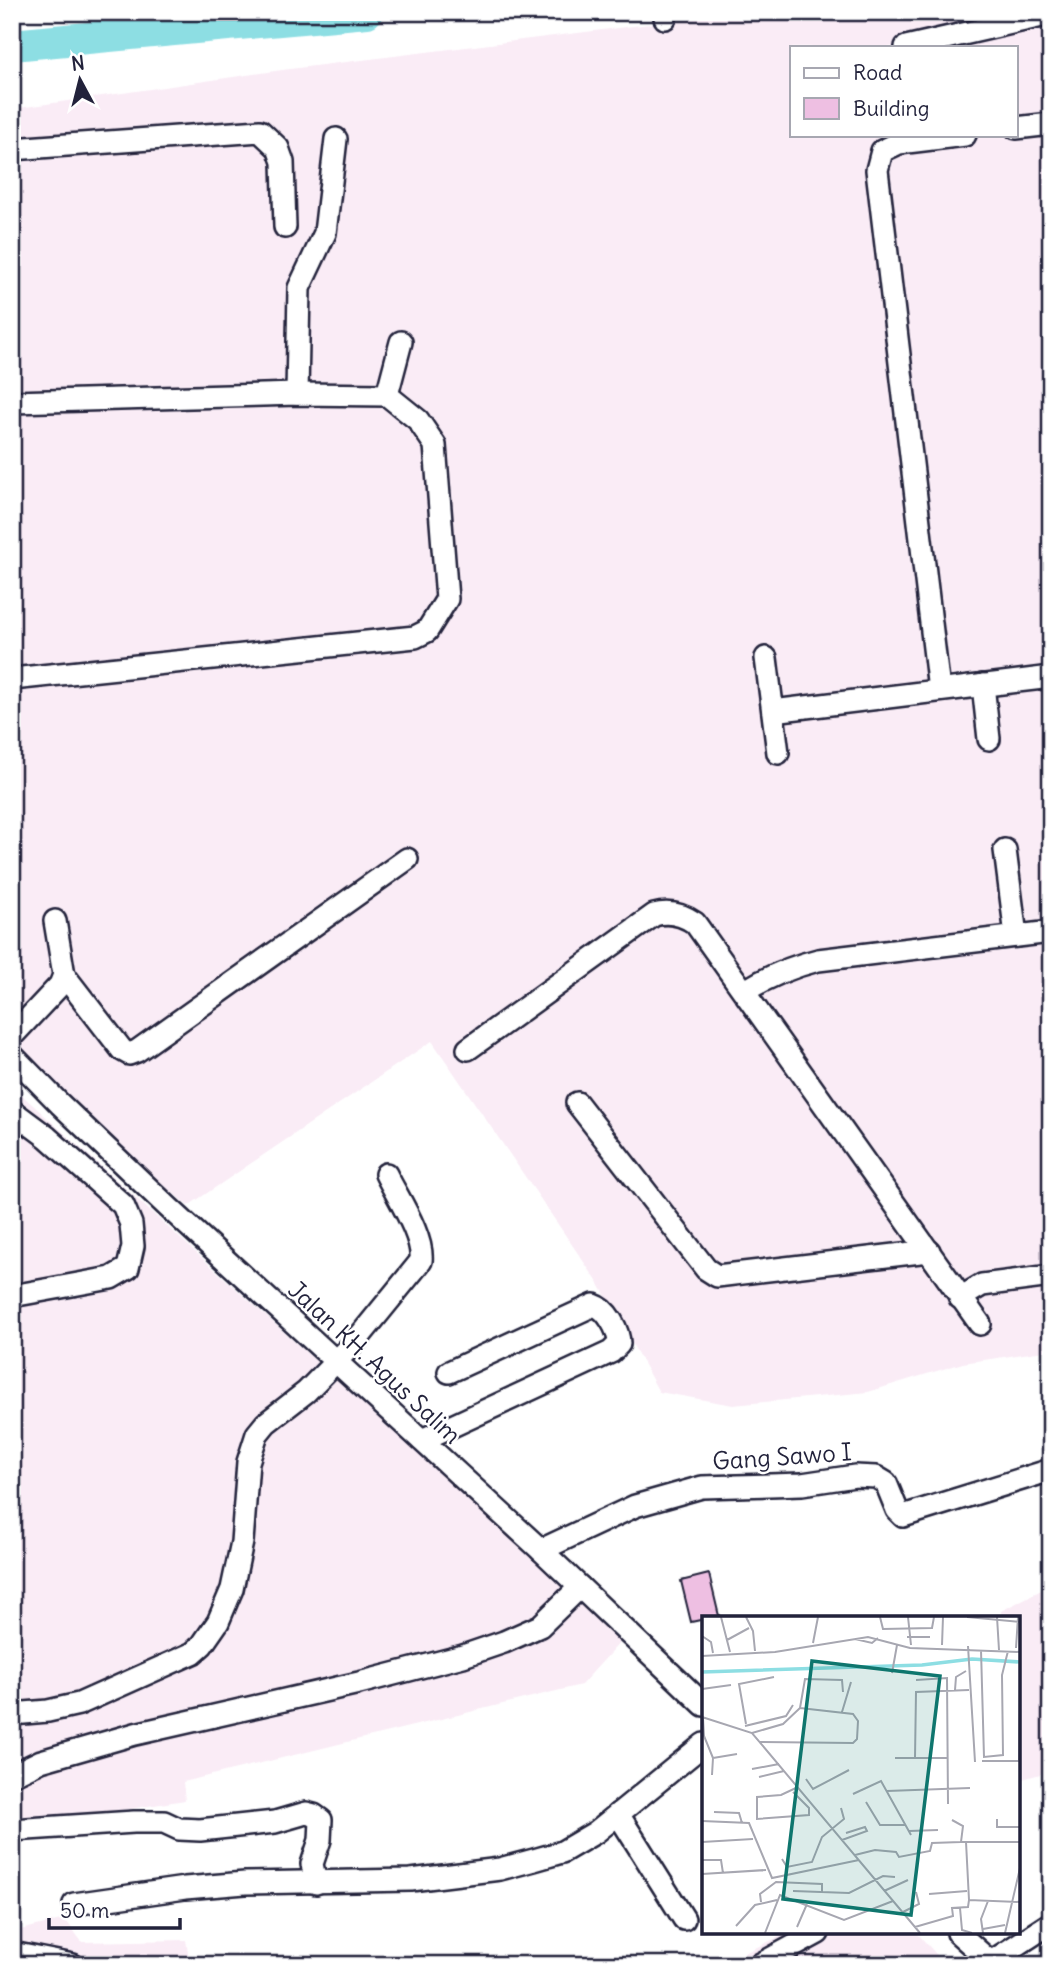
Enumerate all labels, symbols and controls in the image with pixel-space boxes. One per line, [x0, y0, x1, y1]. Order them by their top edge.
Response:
north arrow [46, 46, 116, 116]
legend [790, 46, 1018, 136]
text: N [70, 50, 86, 76]
text: Road [853, 59, 902, 86]
text: Building [853, 95, 929, 122]
street label: Jalan KH. Agus Salim [282, 1274, 468, 1450]
street label: Gang Sawo I [711, 1436, 853, 1476]
inset map [702, 1616, 1021, 1935]
scale bar [49, 1886, 180, 1930]
text: 50 m [60, 1897, 109, 1924]

